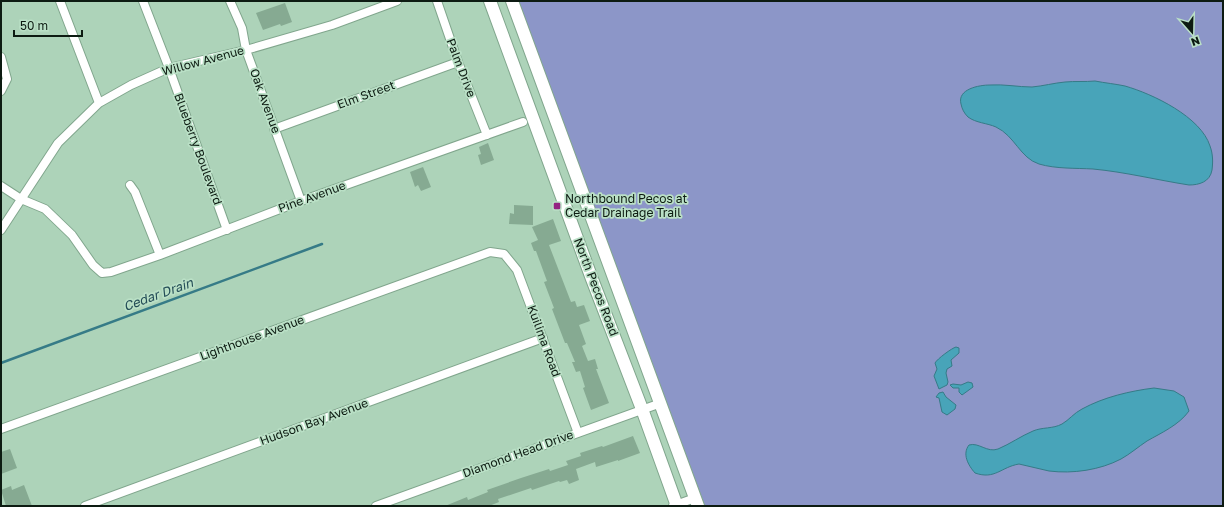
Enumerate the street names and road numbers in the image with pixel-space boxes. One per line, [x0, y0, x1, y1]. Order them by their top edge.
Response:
street label: Palm Drive [443, 36, 480, 99]
street label: Willow Avenue [160, 42, 246, 79]
street label: Oak Avenue [247, 66, 284, 135]
street label: Elm Street [335, 77, 397, 112]
street label: Blueberry Boulevard [171, 91, 226, 207]
street label: Pine Avenue [276, 177, 348, 216]
street label: North Pecos Road [571, 236, 622, 338]
street label: Kuilima Road [525, 303, 564, 379]
street label: Lighthouse Avenue [198, 312, 306, 363]
street label: Hudson Bay Avenue [258, 395, 370, 448]
street label: Diamond Head Drive [460, 426, 575, 481]

